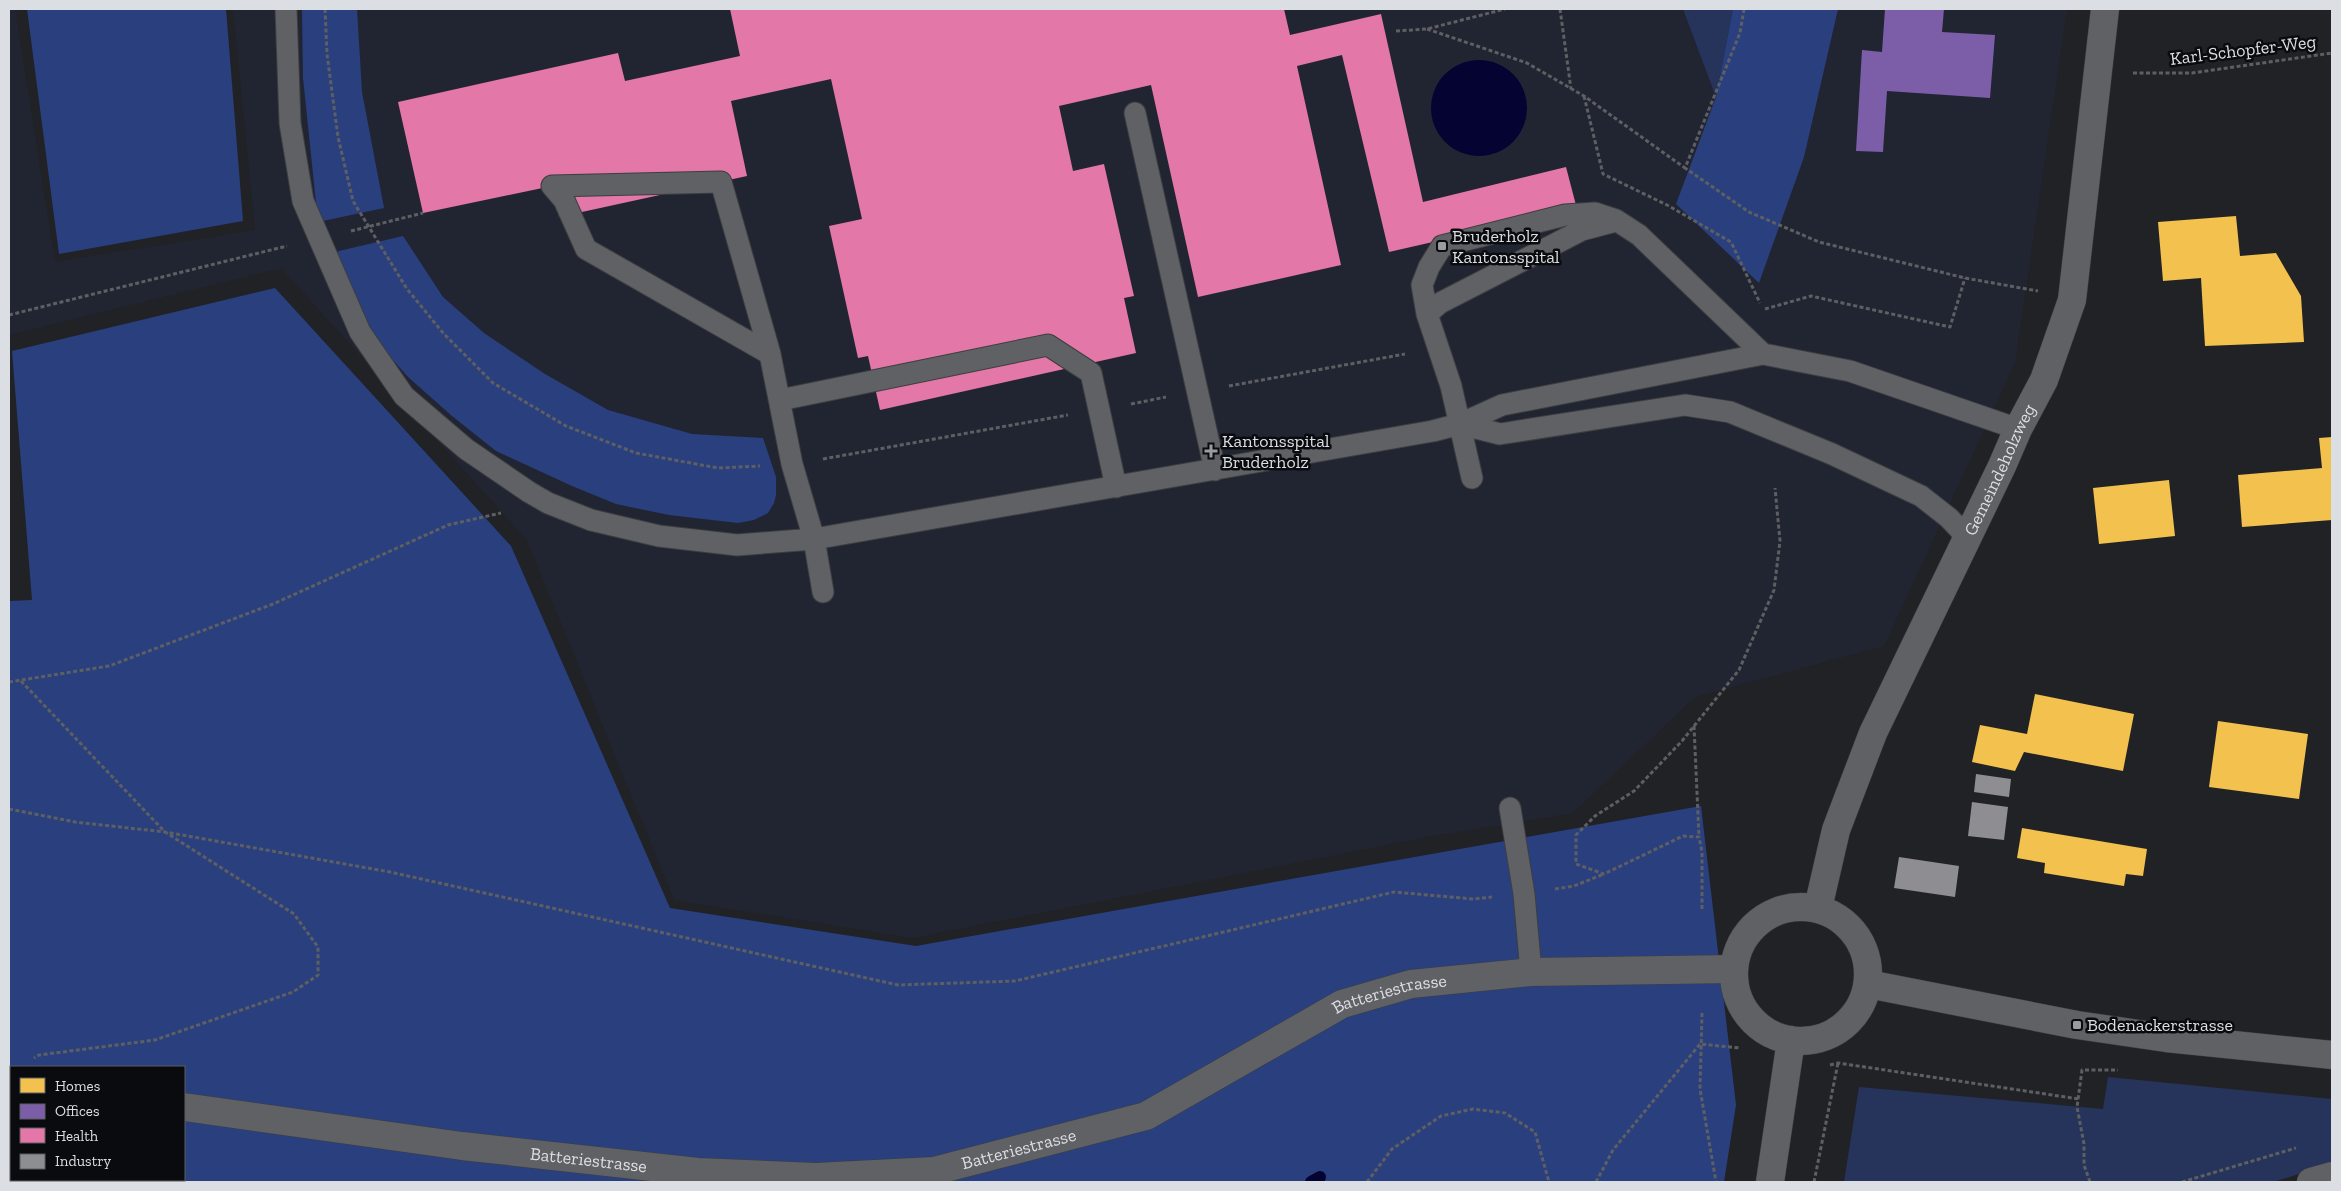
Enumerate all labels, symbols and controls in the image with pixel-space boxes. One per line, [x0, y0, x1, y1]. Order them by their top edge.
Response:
street label: Karl-Schopfer-Weg [2169, 30, 2317, 70]
place label: Bruderholz Kantonsspital [1452, 225, 1560, 268]
marker: Bruderholz Kantonsspital [1436, 240, 1448, 252]
street label: Gemeindeholzweg [1959, 400, 2040, 539]
place label: Kantonsspital Bruderholz [1222, 430, 1330, 473]
marker: Kantonsspital Bruderholz [1204, 444, 1218, 458]
street label: Batteriestrasse [1328, 969, 1448, 1018]
place label: Bodenackerstrasse [2087, 1014, 2233, 1036]
marker: Bodenackerstrasse [2071, 1019, 2083, 1031]
legend [10, 1066, 185, 1181]
text: Homes [55, 1077, 100, 1095]
text: Offices [55, 1102, 99, 1120]
street label: Batteriestrasse [959, 1124, 1078, 1174]
text: Health [55, 1127, 99, 1145]
street label: Batteriestrasse [529, 1143, 648, 1177]
text: Industry [55, 1152, 112, 1170]

